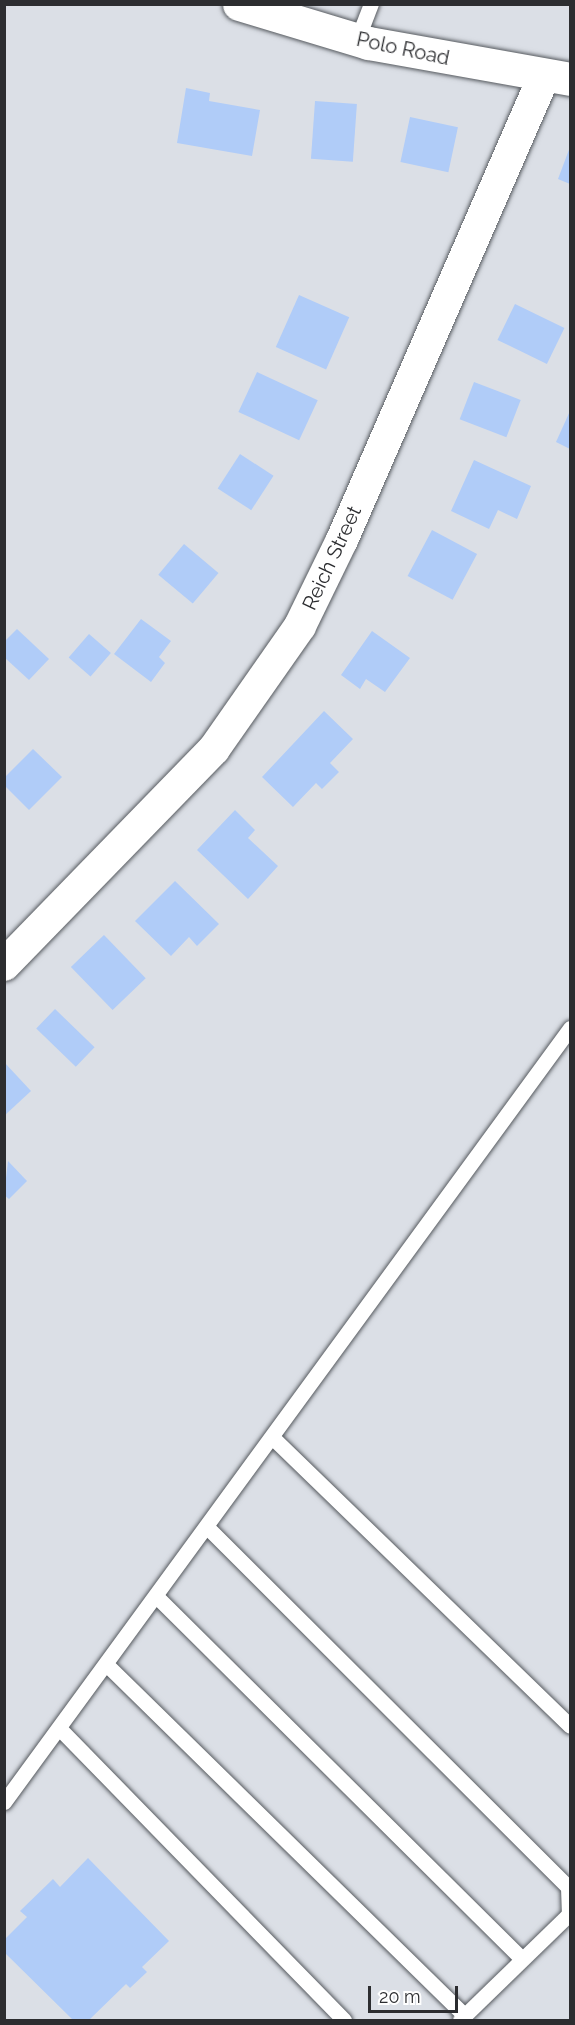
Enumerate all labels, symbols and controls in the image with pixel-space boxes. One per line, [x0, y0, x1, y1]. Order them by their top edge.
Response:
street label: Polo Road [354, 27, 452, 71]
street label: Reich Street [297, 502, 367, 614]
scale bar [371, 1974, 461, 2012]
text: 20 m [379, 1986, 421, 2007]

